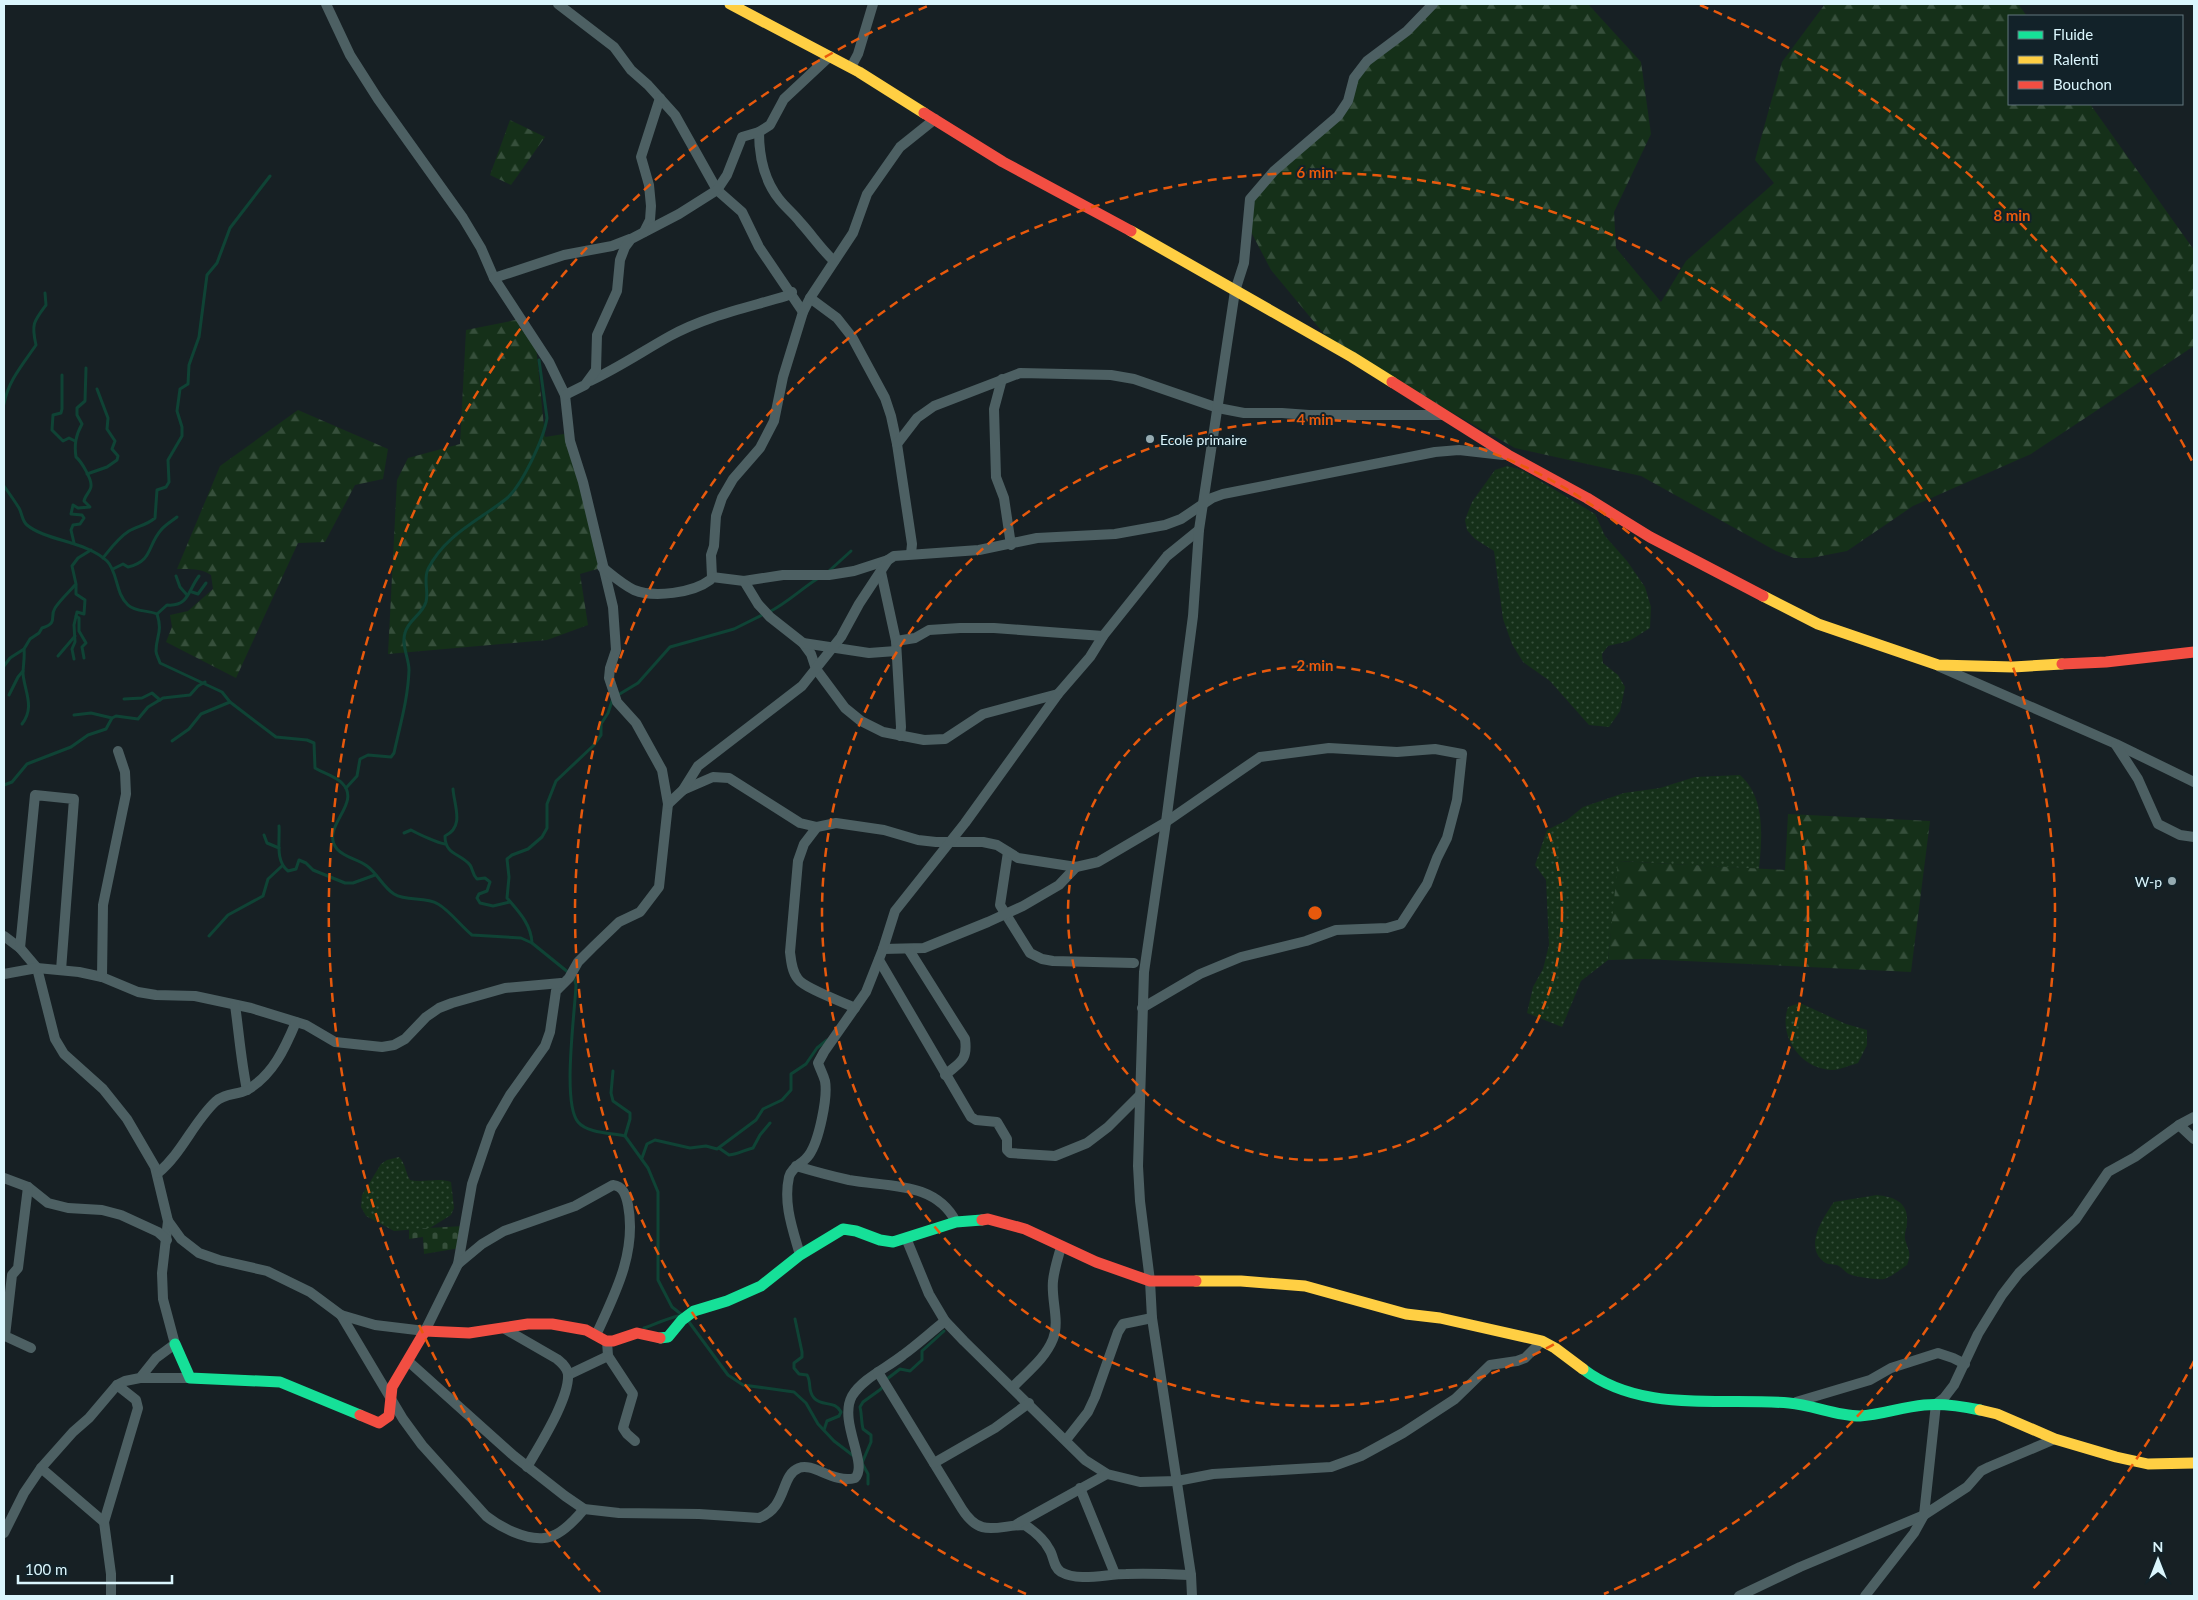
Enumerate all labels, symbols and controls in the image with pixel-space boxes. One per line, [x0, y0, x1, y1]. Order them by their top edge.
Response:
legend [2008, 15, 2183, 105]
text: Fluide [2053, 25, 2093, 43]
text: Ralenti [2053, 50, 2099, 68]
text: Bouchon [2053, 75, 2112, 93]
text: 6 min [1296, 163, 1334, 181]
text: 8 min [1993, 206, 2031, 224]
text: 4 min [1296, 410, 1334, 428]
place label: Ecole primaire [1160, 431, 1247, 448]
marker: Ecole primaire [1144, 433, 1156, 445]
text: 2 min [1296, 656, 1334, 674]
place label: W-p [2135, 873, 2162, 890]
marker: W-p [2166, 875, 2178, 887]
centre of rings [1306, 904, 1324, 922]
north arrow [2133, 1535, 2183, 1585]
text: N [2153, 1538, 2163, 1555]
scale bar [18, 1552, 171, 1584]
text: 100 m [25, 1560, 67, 1578]

